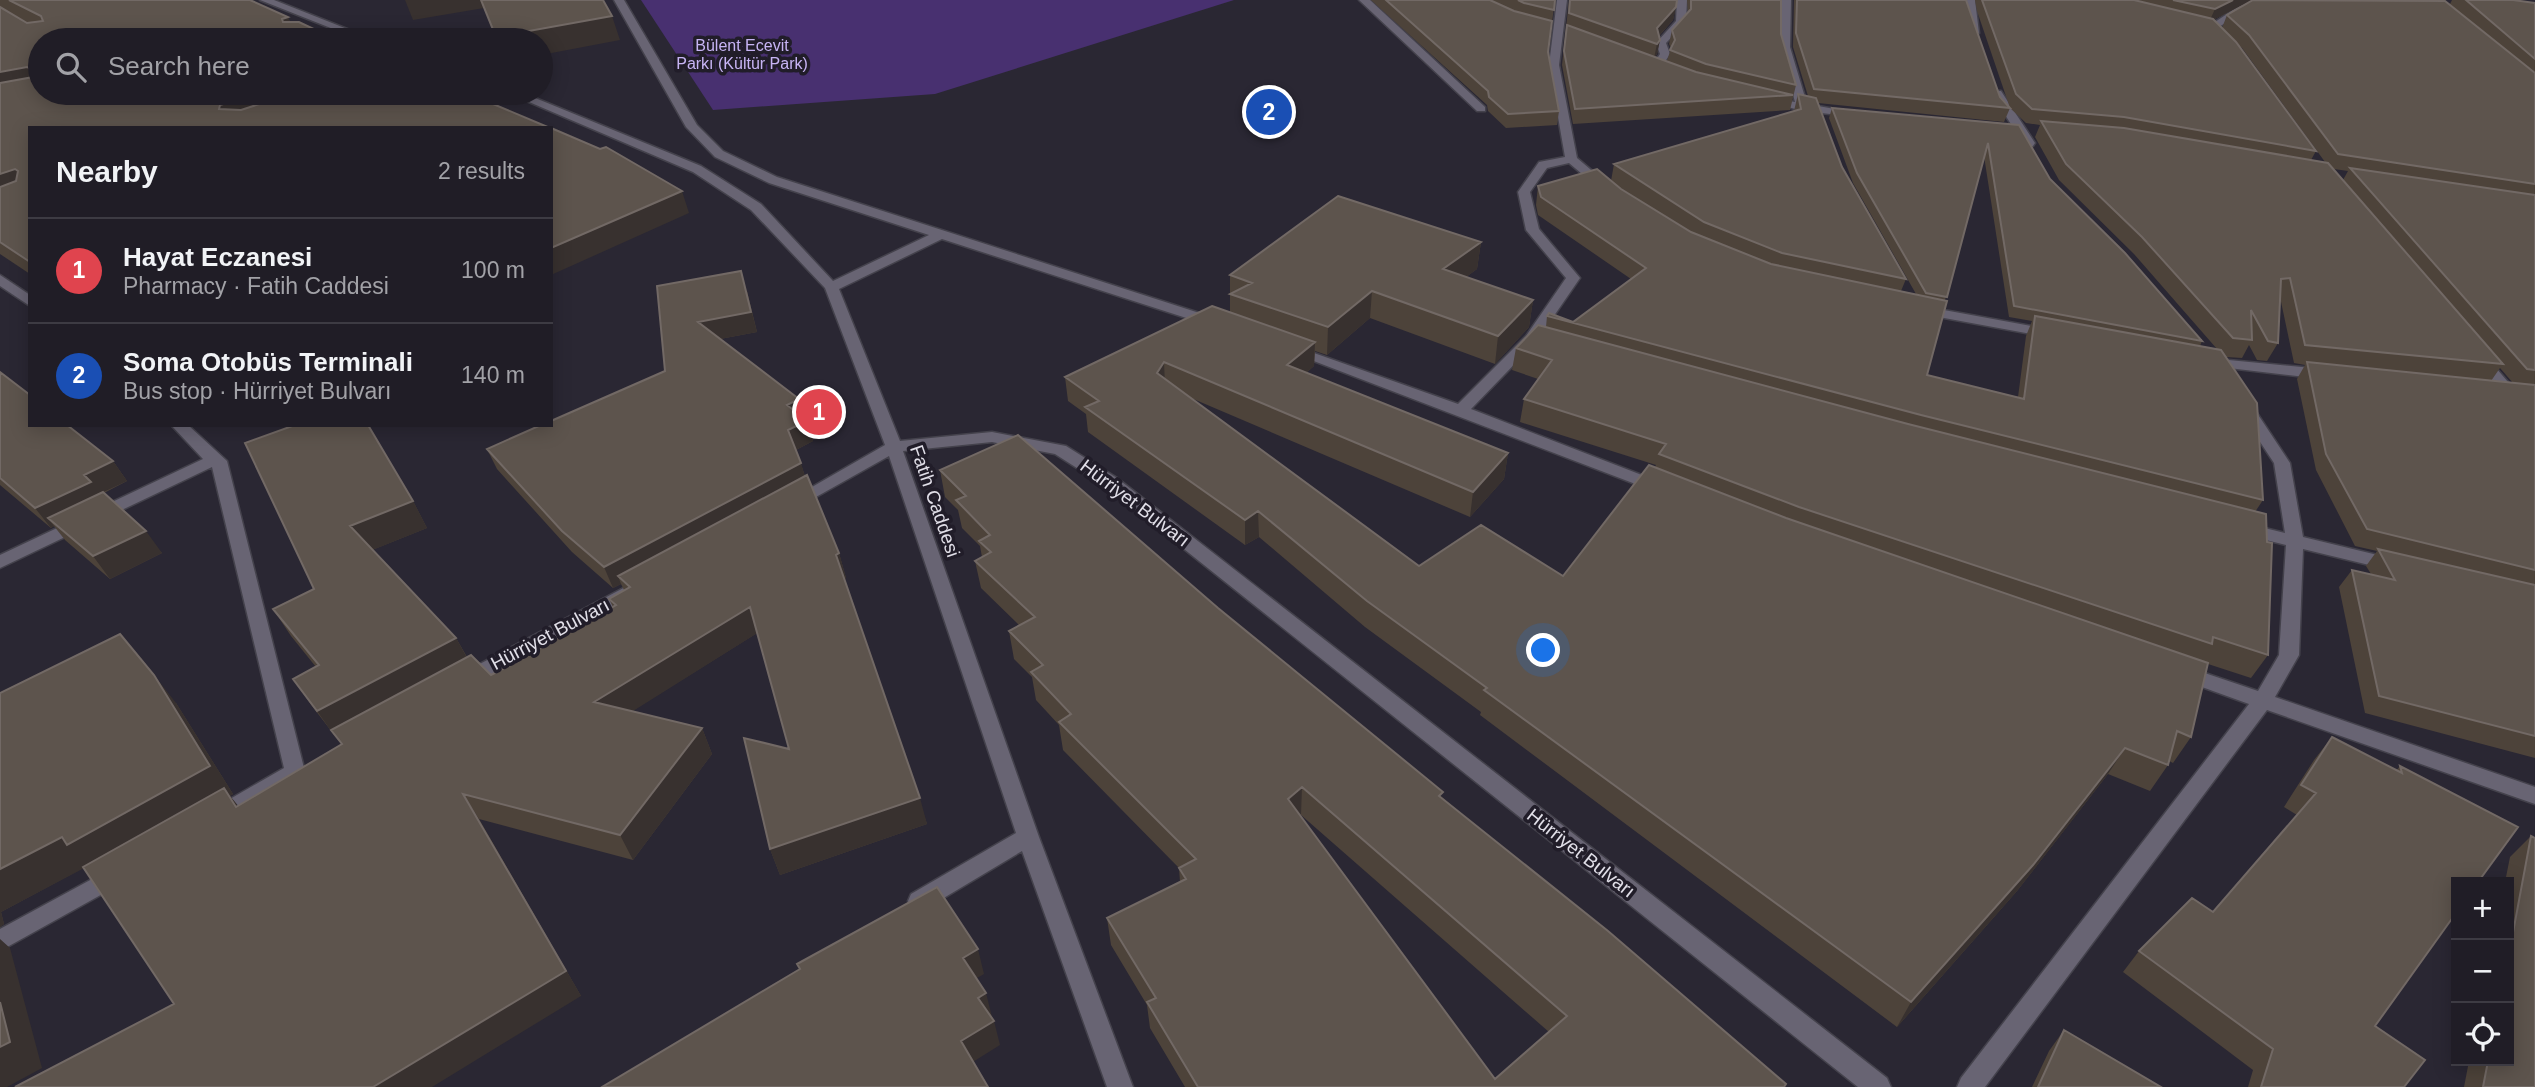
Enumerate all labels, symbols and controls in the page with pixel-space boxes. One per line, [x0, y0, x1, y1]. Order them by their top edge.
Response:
search box [28, 28, 553, 105]
park label: Bülent Ecevit Parkı (Kültür Park) [676, 37, 808, 72]
icon: search [52, 48, 90, 86]
text: Search here [108, 51, 250, 81]
pin: 2 [1246, 86, 1292, 138]
text: Nearby [56, 155, 158, 188]
text: 2 results [438, 158, 525, 184]
text: Hayat Eczanesi [123, 242, 312, 272]
text: 1 [73, 257, 85, 283]
text: 100 m [461, 257, 525, 283]
text: Pharmacy · Fatih Caddesi [123, 273, 389, 299]
text: Soma Otobüs Terminali [123, 347, 413, 377]
text: 2 [73, 362, 85, 388]
text: 140 m [461, 362, 525, 388]
text: Bus stop · Hürriyet Bulvarı [123, 378, 391, 404]
pin: 1 [796, 386, 842, 438]
street label: Fatih Caddesi [906, 442, 964, 560]
street label: Hürriyet Bulvarı [1076, 455, 1194, 551]
street label: Hürriyet Bulvarı [487, 594, 613, 674]
your location [1526, 633, 1560, 667]
street label: Hürriyet Bulvarı [1523, 804, 1639, 902]
map controls [2451, 877, 2514, 1066]
button: + [2451, 877, 2514, 940]
button: − [2451, 940, 2514, 1003]
button: locate [2451, 1003, 2514, 1066]

